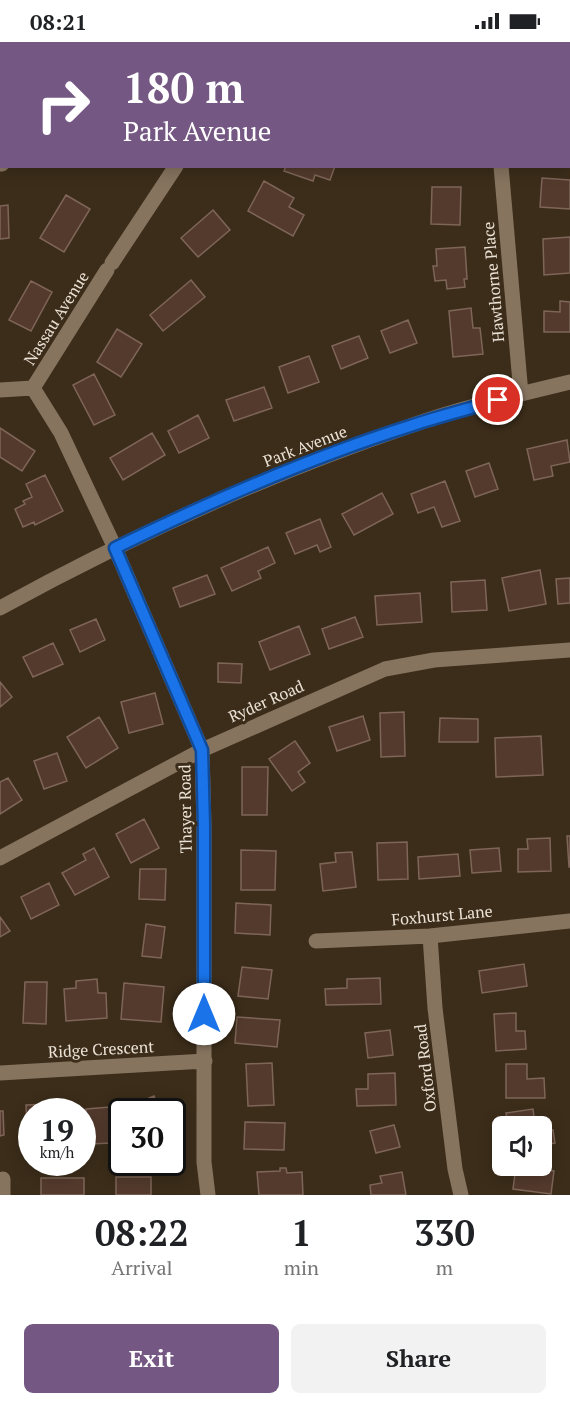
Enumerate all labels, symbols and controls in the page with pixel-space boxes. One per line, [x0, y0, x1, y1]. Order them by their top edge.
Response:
text: 08:21 [30, 7, 87, 36]
text: 180 m [123, 59, 244, 115]
icon: right [24, 66, 102, 144]
text: Park Avenue [123, 113, 271, 149]
street label: Hawthorne Place [477, 221, 509, 343]
street label: Nassau Avenue [18, 267, 94, 369]
pin [472, 374, 523, 425]
icon: arrive [481, 383, 514, 416]
street label: Park Avenue [260, 420, 350, 472]
street label: Ryder Road [225, 675, 307, 727]
street label: Thayer Road [173, 764, 197, 854]
street label: Foxhurst Lane [390, 900, 494, 930]
position arrow [172, 982, 236, 1046]
street label: Oxford Road [409, 1023, 441, 1113]
street label: Ridge Crescent [47, 1035, 155, 1063]
speed limit sign: 30 [108, 1098, 186, 1176]
text: 19 [40, 1110, 74, 1150]
map controls [492, 1116, 552, 1176]
button: sound [492, 1116, 552, 1176]
text: km/h [40, 1142, 74, 1162]
text: 08:22 [95, 1209, 189, 1256]
text: 1 [291, 1209, 312, 1256]
text: 330 [414, 1209, 475, 1256]
text: Arrival [111, 1254, 173, 1281]
text: min [284, 1254, 319, 1281]
text: m [436, 1254, 453, 1281]
button: Exit [24, 1324, 279, 1393]
button: Share [291, 1324, 546, 1393]

